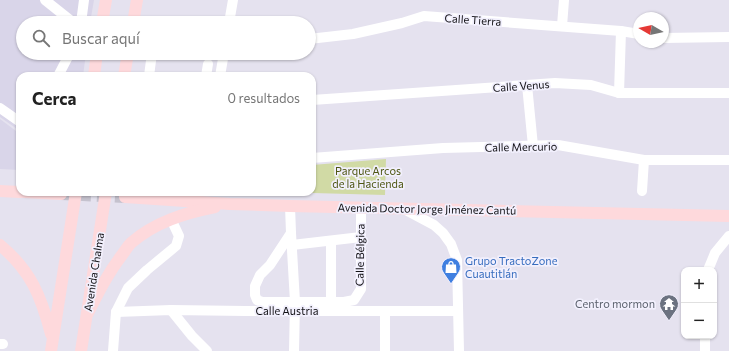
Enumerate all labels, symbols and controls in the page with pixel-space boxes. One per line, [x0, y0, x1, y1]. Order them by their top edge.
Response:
street label: Calle Tierra [444, 11, 502, 28]
north arrow [633, 12, 669, 48]
search box [16, 16, 316, 60]
icon: search [30, 27, 52, 49]
text: Buscar aquí [62, 29, 140, 47]
street label: Calle Venus [492, 77, 550, 94]
text: Cerca [32, 88, 77, 109]
text: 0 resultados [228, 90, 300, 106]
street label: Calle Mercurio [485, 139, 558, 154]
park label: Parque Arcos de la Hacienda [332, 164, 404, 190]
street label: Avenida Doctor Jorge Jiménez Cantú [338, 200, 516, 218]
street label: Calle Bélgica [352, 224, 367, 286]
street label: Avenida Chalma [81, 232, 106, 312]
place label: Grupo TractoZone Cuautitlán [465, 254, 558, 280]
shop icon: Grupo TractoZone Cuautitlán [440, 256, 462, 284]
map controls [681, 267, 717, 339]
button: + [681, 267, 717, 303]
temple icon: Centro mormon [658, 293, 680, 321]
place label: Centro mormon [575, 297, 655, 310]
button: − [681, 303, 717, 339]
street label: Calle Austria [256, 304, 318, 317]

